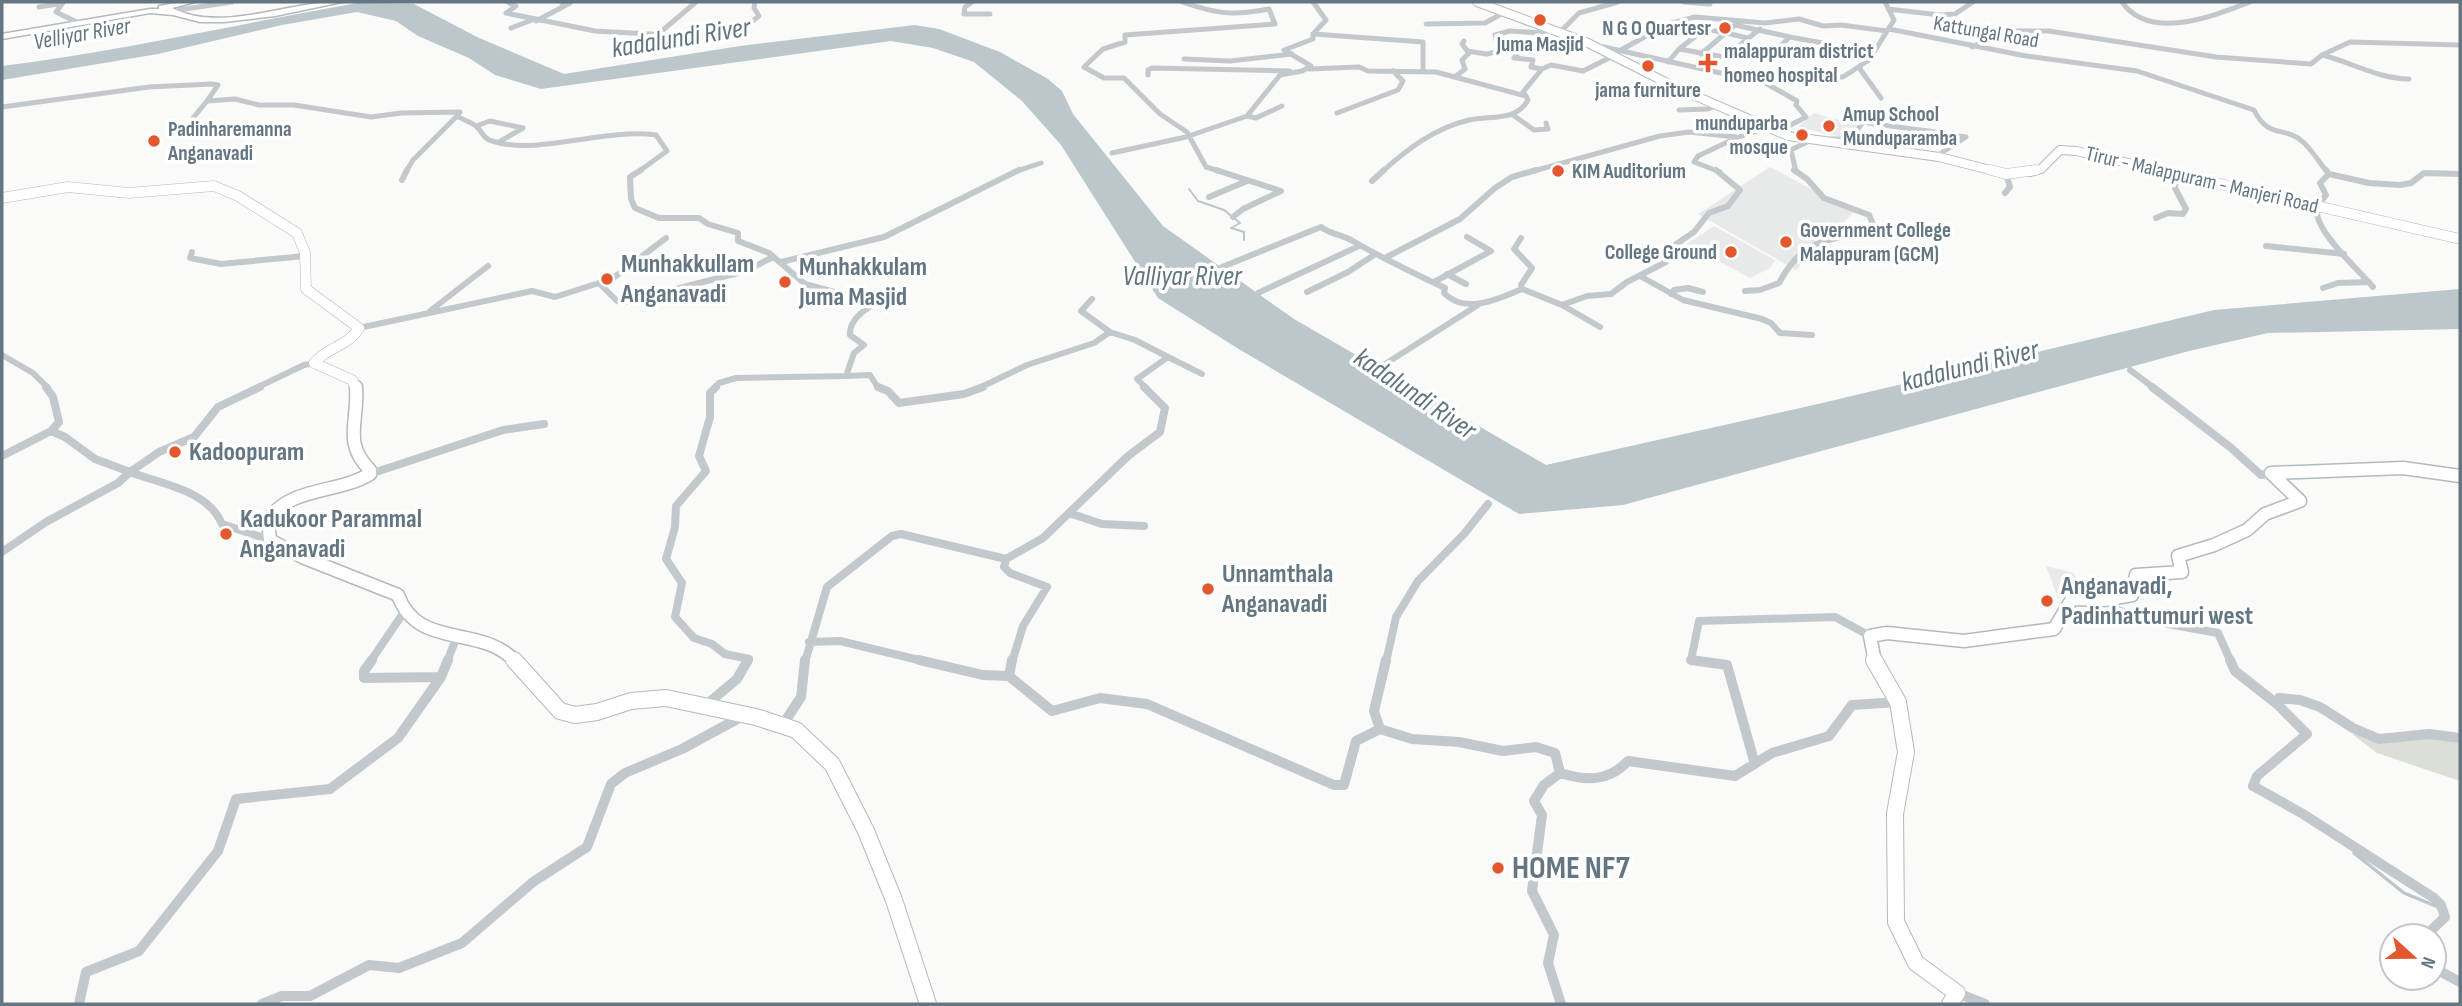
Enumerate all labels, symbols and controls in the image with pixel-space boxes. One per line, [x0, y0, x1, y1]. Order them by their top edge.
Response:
street label: Kattungal Road [1931, 10, 2041, 54]
water label: Velliyar River [31, 11, 134, 56]
water label: kadalundi River [609, 11, 754, 65]
marker: Juma Masjid [1532, 12, 1548, 28]
place label: N G O Quartesr [1602, 16, 1712, 41]
marker: N G O Quartesr [1717, 20, 1733, 36]
place label: Juma Masjid [1495, 32, 1584, 57]
place label: malappuram district homeo hospital [1724, 39, 1874, 88]
marker: malappuram district homeo hospital [1698, 53, 1718, 73]
marker: jama furniture [1640, 58, 1656, 74]
place label: jama furniture [1594, 78, 1701, 103]
place label: Amup School Munduparamba [1842, 102, 1957, 151]
place label: munduparba mosque [1695, 111, 1788, 160]
place label: Padinharemanna Anganavadi [167, 117, 292, 166]
marker: Amup School Munduparamba [1821, 118, 1837, 134]
marker: munduparba mosque [1794, 127, 1810, 143]
marker: Padinharemanna Anganavadi [146, 133, 162, 149]
street label: Tirur - Malappuram - Manjeri Road [2083, 141, 2321, 219]
place label: KIM Auditorium [1572, 159, 1686, 184]
marker: KIM Auditorium [1550, 163, 1566, 179]
place label: Government College Malappuram (GCM) [1800, 218, 1951, 267]
marker: Government College Malappuram (GCM) [1778, 234, 1794, 250]
place label: College Ground [1605, 240, 1717, 265]
marker: College Ground [1723, 244, 1739, 260]
place label: Munhakkullam Anganavadi [620, 249, 754, 310]
place label: Munhakkulam Juma Masjid [798, 252, 927, 313]
water label: Valliyar River [1122, 260, 1243, 293]
marker: Munhakkullam Anganavadi [599, 271, 615, 287]
marker: Munhakkulam Juma Masjid [777, 274, 793, 290]
water label: kadalundi River [1898, 333, 2043, 399]
water label: kadalundi River [1348, 341, 1483, 448]
place label: Kadoopuram [189, 437, 304, 468]
marker: Kadoopuram [167, 444, 183, 460]
place label: Kadukoor Parammal Anganavadi [239, 504, 422, 565]
marker: Kadukoor Parammal Anganavadi [218, 526, 234, 542]
place label: Unnamthala Anganavadi [1221, 559, 1333, 620]
place label: Anganavadi, Padinhattumuri west [2060, 571, 2254, 632]
marker: Unnamthala Anganavadi [1200, 581, 1216, 597]
marker: Anganavadi, Padinhattumuri west [2039, 593, 2055, 609]
place label: HOME NF7 [1512, 849, 1630, 888]
marker: HOME NF7 [1490, 860, 1506, 876]
north arrow [2378, 922, 2448, 992]
text: N [2415, 954, 2440, 971]

